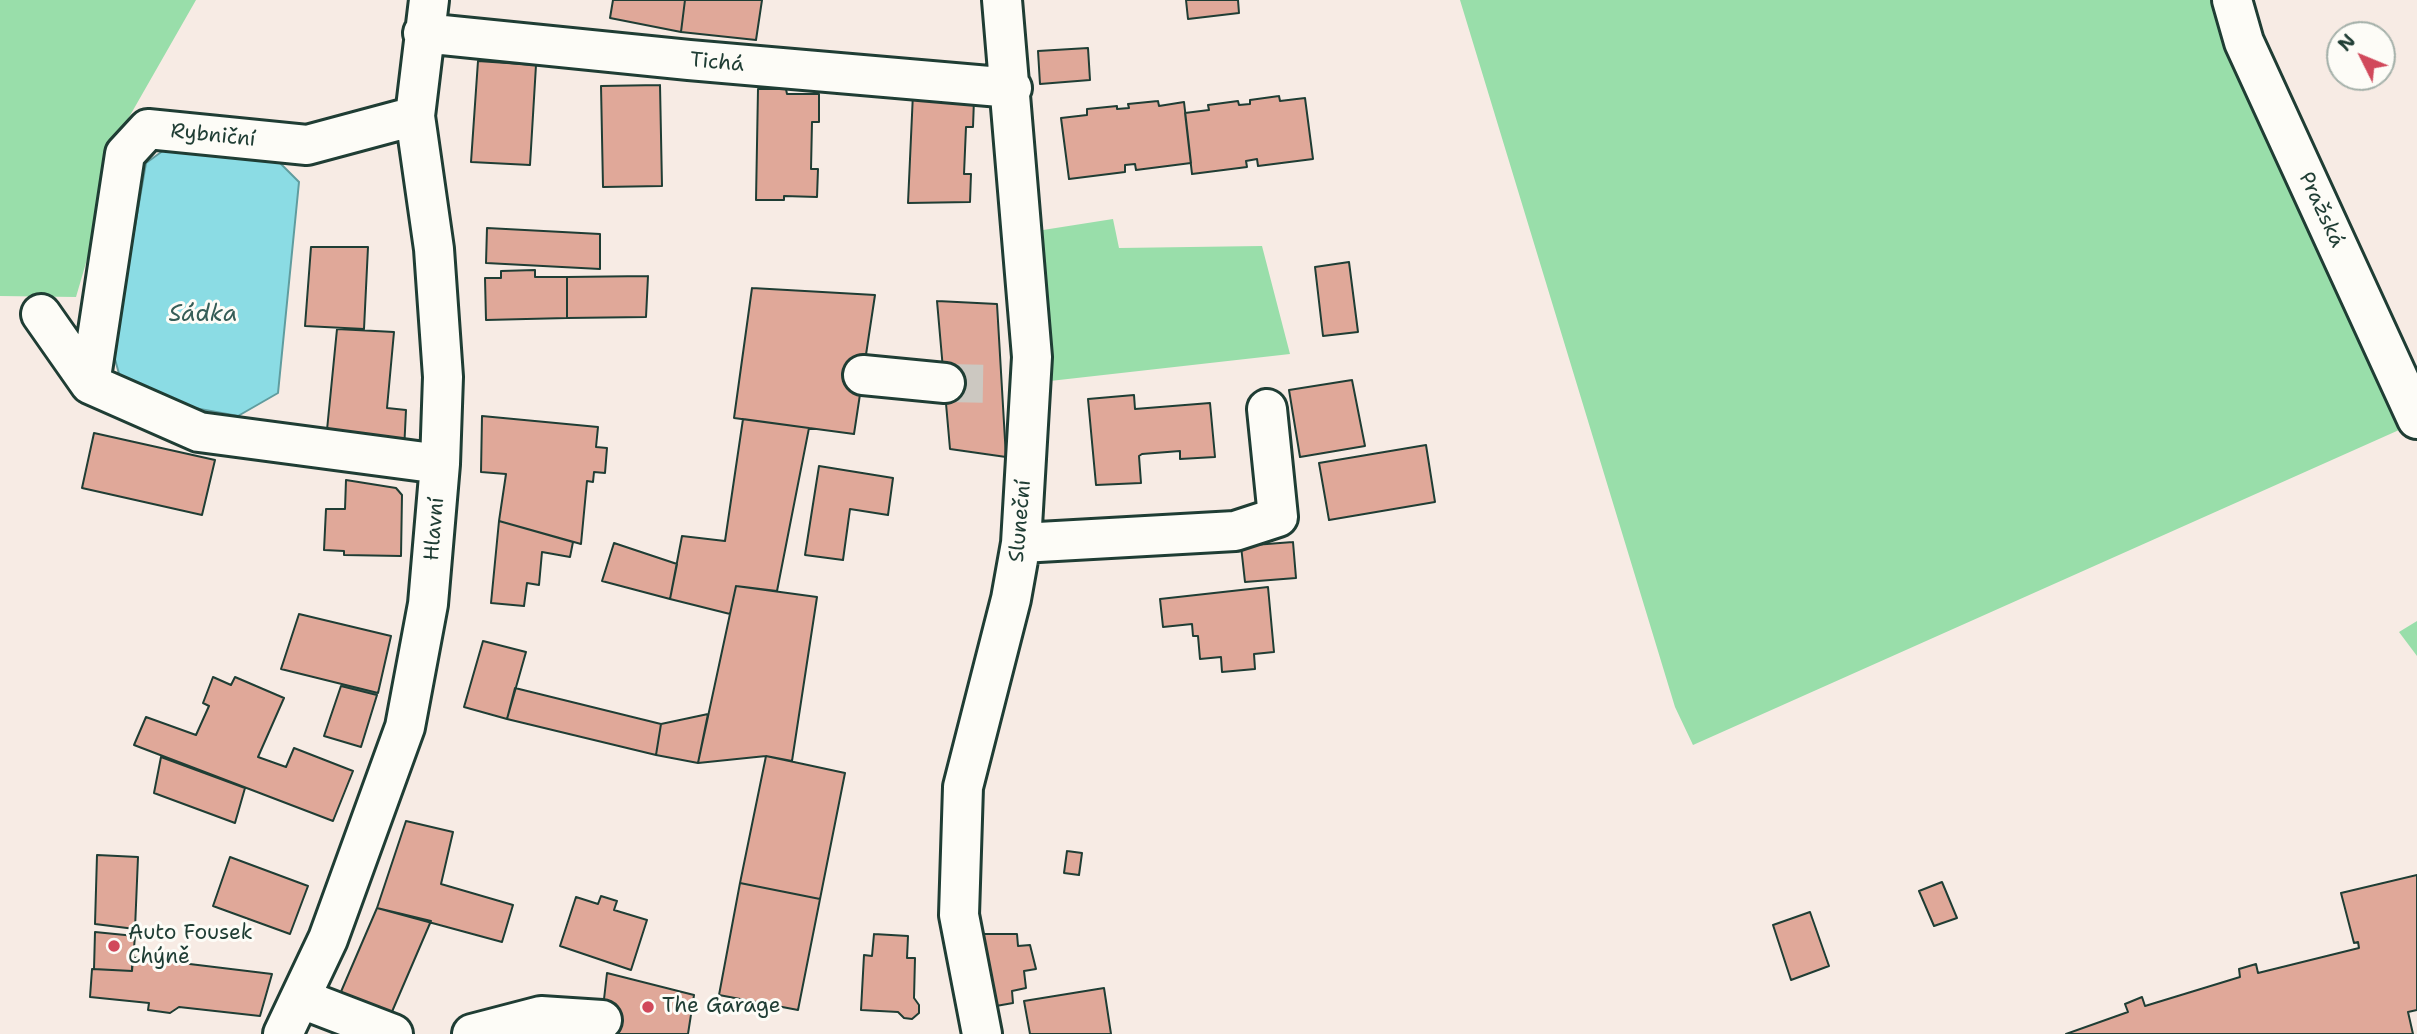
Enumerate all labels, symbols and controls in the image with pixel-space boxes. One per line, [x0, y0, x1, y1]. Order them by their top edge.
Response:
north arrow [2326, 21, 2396, 91]
text: N [2332, 29, 2361, 57]
street label: Tichá [689, 48, 745, 78]
street label: Rybniční [169, 119, 257, 153]
street label: Pražská [2293, 168, 2349, 252]
water label: Sádka [169, 301, 237, 329]
street label: Sluneční [1005, 479, 1037, 563]
street label: Hlavní [420, 496, 450, 562]
place label: Auto Fousek Chýně [128, 921, 253, 971]
marker: Auto Fousek Chýně [106, 938, 122, 954]
place label: The Garage [662, 994, 781, 1020]
marker: The Garage [640, 999, 656, 1015]

